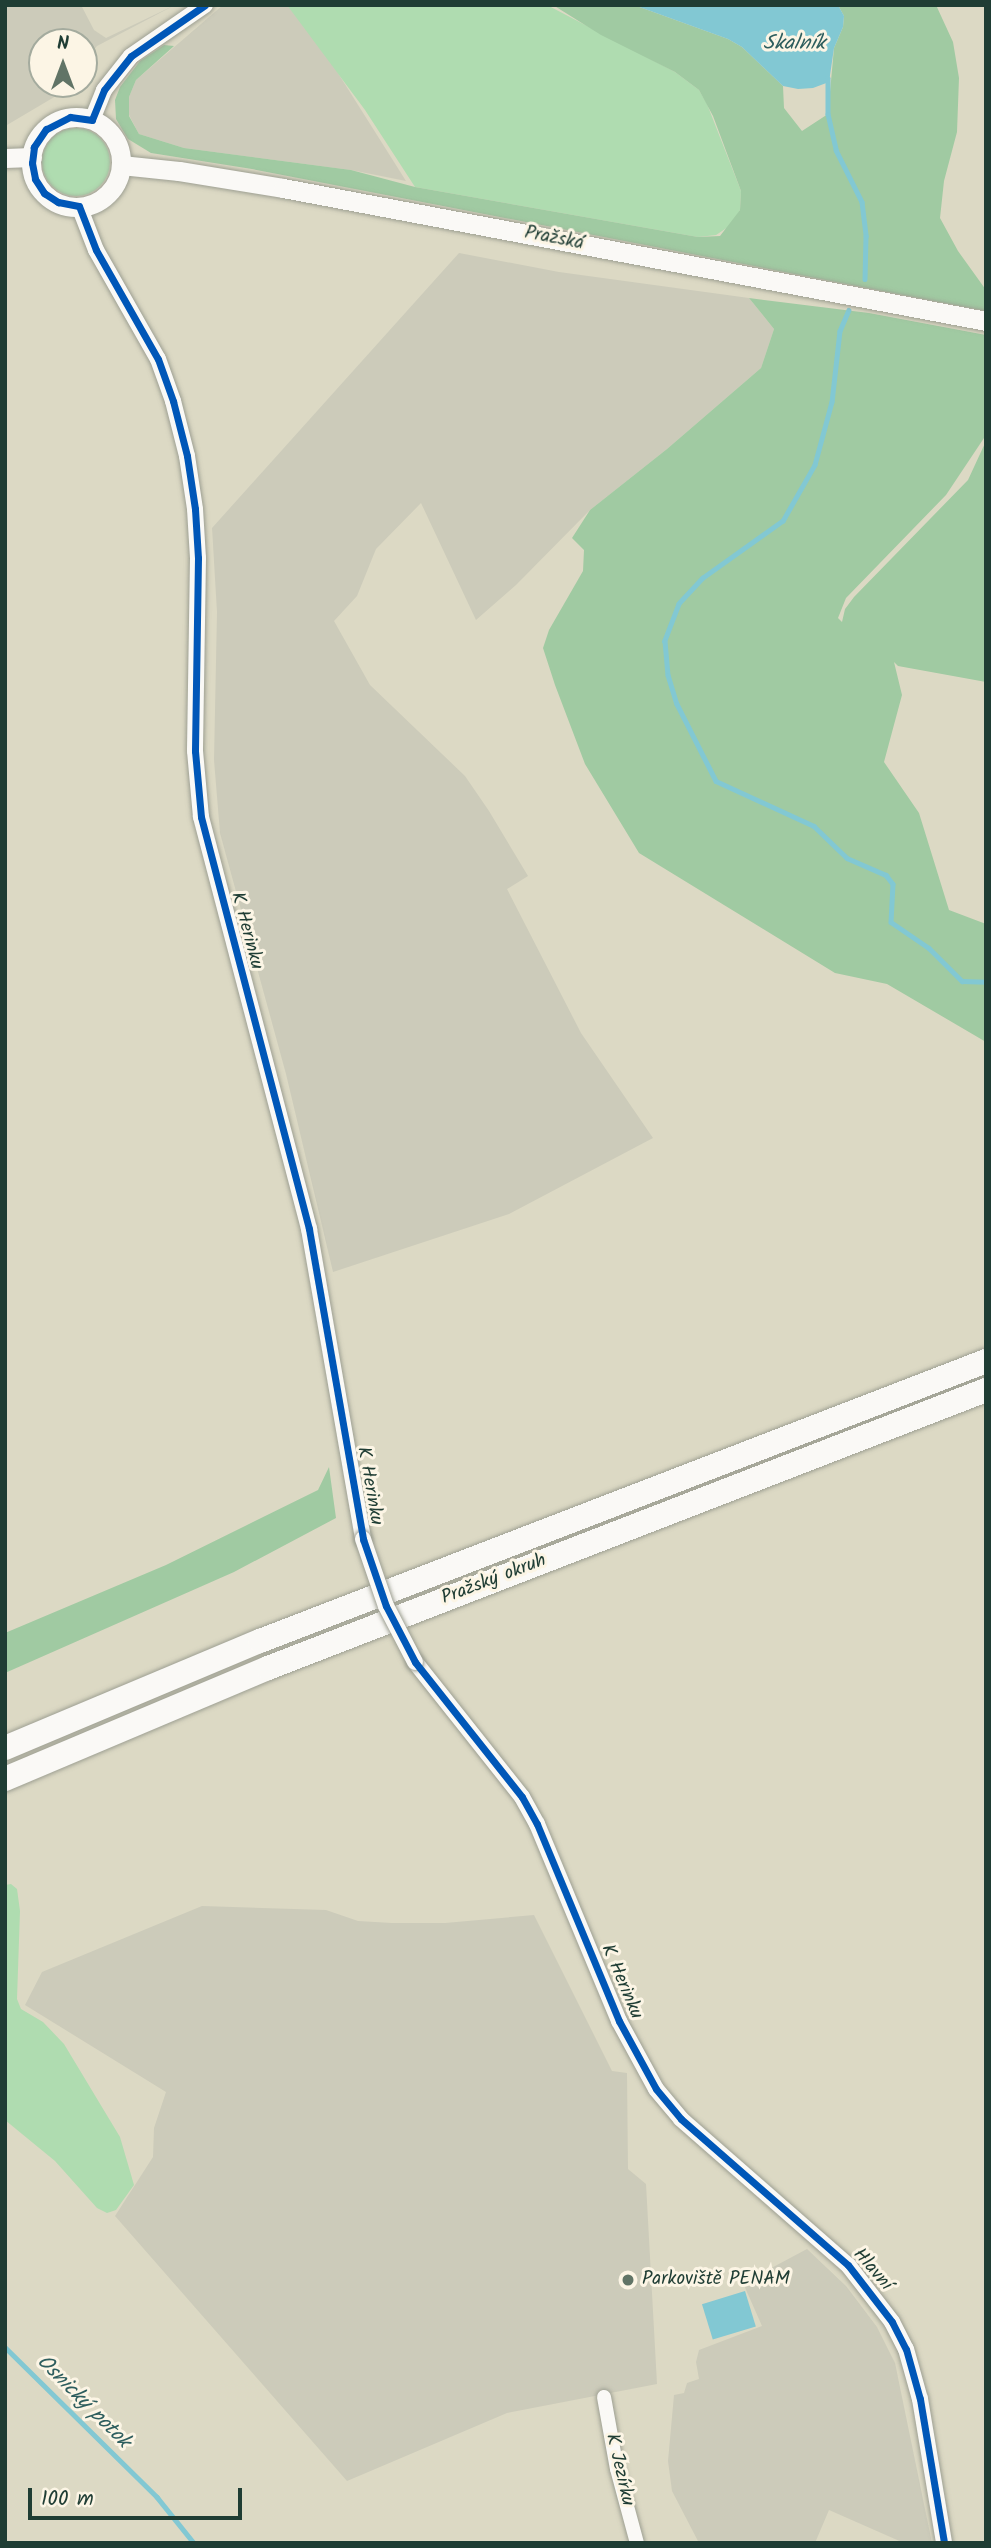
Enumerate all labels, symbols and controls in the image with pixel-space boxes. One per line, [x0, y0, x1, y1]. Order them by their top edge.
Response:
north arrow [28, 28, 98, 98]
text: N [57, 29, 69, 59]
water label: Skalník [763, 31, 825, 57]
street label: Pražská [523, 222, 585, 256]
street label: K Herinku [225, 890, 267, 972]
street label: K Herinku [351, 1445, 387, 1527]
street label: Pražský okruh [438, 1550, 550, 1610]
street label: K Herinku [595, 1941, 647, 2023]
street label: Hlavní [847, 2244, 897, 2296]
place label: Parkoviště PENAM [642, 2269, 790, 2291]
marker: Parkoviště PENAM [620, 2272, 636, 2288]
water label: Osnický potok [31, 2350, 135, 2454]
street label: K Jezírku [600, 2432, 638, 2508]
scale bar [32, 2474, 245, 2518]
text: 100 m [41, 2483, 94, 2516]

